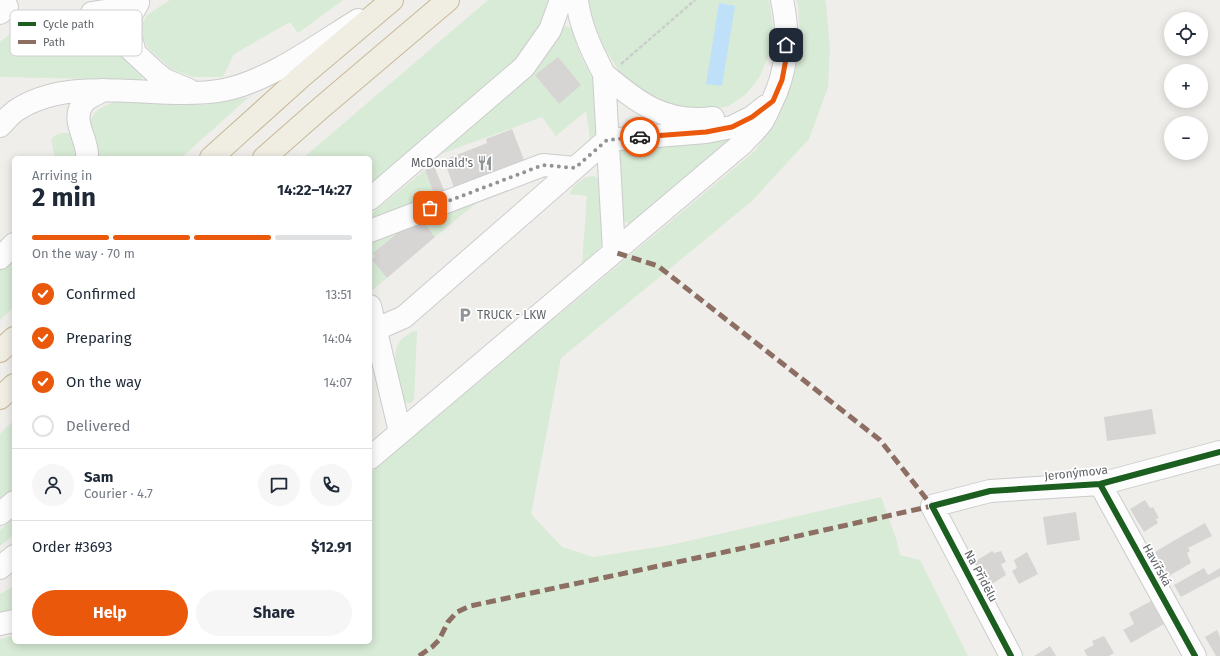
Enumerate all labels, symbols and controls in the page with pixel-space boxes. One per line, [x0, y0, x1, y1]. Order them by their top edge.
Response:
legend [10, 10, 142, 56]
map controls [1164, 12, 1208, 160]
button: locate [1164, 12, 1208, 56]
text: Cycle path [43, 18, 94, 31]
pin [769, 28, 803, 62]
icon: home [775, 34, 797, 56]
text: Path [43, 36, 65, 49]
button: + [1164, 64, 1208, 108]
button: − [1164, 116, 1208, 160]
courier [620, 117, 660, 157]
icon: car [629, 126, 651, 148]
restaurant icon: McDonald's [476, 154, 494, 172]
place label: McDonald's [411, 156, 473, 170]
text: Arriving in [32, 168, 92, 183]
text: 14:22–14:27 [277, 181, 352, 199]
text: 2 min [32, 182, 96, 213]
pin [413, 191, 447, 225]
icon: bag [419, 197, 441, 219]
text: On the way · 70 m [32, 246, 135, 261]
icon: check [32, 283, 54, 305]
text: Confirmed [66, 285, 136, 303]
text: 13:51 [325, 287, 352, 302]
parking icon: TRUCK - LKW [456, 306, 474, 324]
place label: TRUCK - LKW [477, 308, 546, 322]
icon: check [32, 327, 54, 349]
text: Preparing [66, 329, 131, 347]
text: 14:04 [322, 331, 352, 346]
icon: check [32, 371, 54, 393]
text: On the way [66, 373, 141, 391]
text: 14:07 [324, 375, 352, 390]
text: Delivered [66, 417, 130, 435]
street label: Jeronýmova [1044, 463, 1108, 483]
button: person [32, 464, 74, 506]
button: chat [258, 464, 300, 506]
button: phone [310, 464, 352, 506]
text: Sam [84, 468, 113, 486]
text: Courier · 4.7 [84, 486, 153, 501]
text: Order #3693 [32, 538, 113, 556]
text: $12.91 [311, 538, 352, 556]
street label: Havířská [1140, 541, 1174, 589]
street label: Na Přídělu [961, 548, 1001, 604]
button: Help [32, 590, 188, 636]
button: Share [196, 590, 352, 636]

